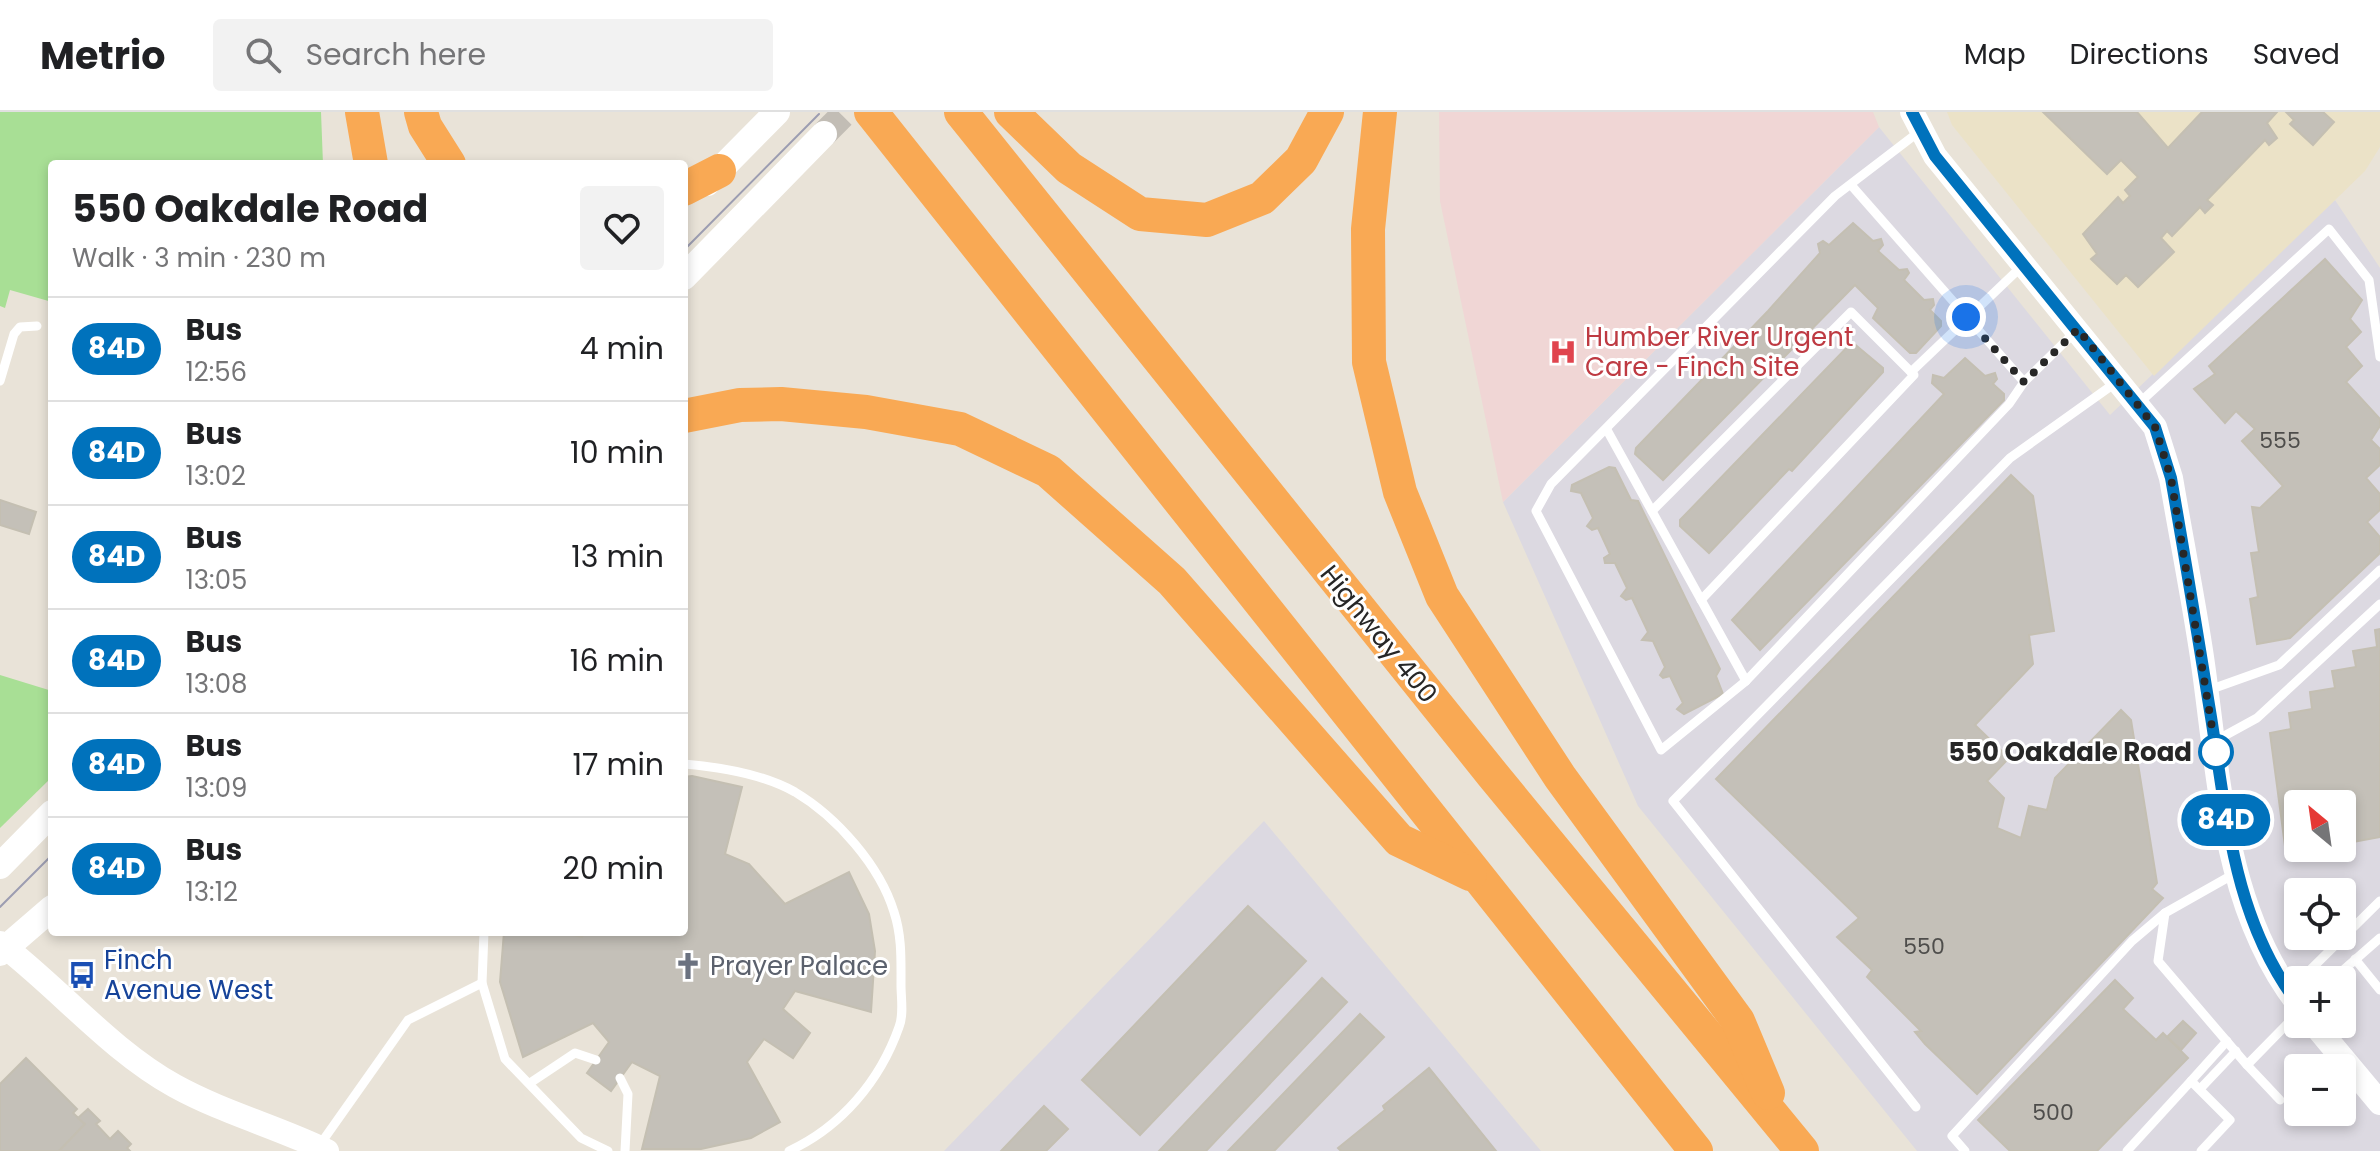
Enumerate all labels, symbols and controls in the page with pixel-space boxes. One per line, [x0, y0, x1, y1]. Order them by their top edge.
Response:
search box [213, 19, 773, 91]
text: Metrio [40, 29, 165, 82]
icon: search [241, 33, 285, 77]
text: Search here [305, 33, 486, 76]
text: Map [1964, 35, 2026, 74]
text: Directions [2070, 35, 2209, 74]
text: Saved [2253, 35, 2340, 74]
text: 550 Oakdale Road [72, 182, 428, 235]
button: heart [580, 186, 664, 270]
text: Walk · 3 min · 230 m [72, 240, 326, 276]
your location [1946, 297, 1986, 337]
text: Bus [185, 308, 242, 351]
place label: Humber River Urgent Care - Finch Site [1585, 319, 1853, 385]
text: 4 min [580, 327, 664, 370]
text: 84D [88, 329, 145, 368]
hospital icon: Humber River Urgent Care - Finch Site [1548, 337, 1578, 367]
text: 12:56 [185, 354, 247, 390]
text: Bus [185, 412, 242, 455]
house number: 555 [2259, 425, 2301, 456]
text: 10 min [570, 431, 664, 474]
text: 84D [88, 433, 145, 472]
text: 13:02 [185, 458, 246, 494]
text: Bus [185, 516, 242, 559]
text: 13 min [571, 535, 664, 578]
text: 84D [88, 537, 145, 576]
street label: Highway 400 [1312, 557, 1446, 711]
text: 13:05 [185, 562, 247, 598]
text: Bus [185, 620, 242, 663]
text: 16 min [570, 639, 664, 682]
text: 84D [88, 641, 145, 680]
text: 13:08 [185, 666, 247, 702]
text: Bus [185, 724, 242, 767]
place label: 550 Oakdale Road [1948, 734, 2192, 770]
marker: 550 Oakdale Road [2199, 735, 2233, 769]
text: 17 min [573, 743, 664, 786]
text: 84D [88, 745, 145, 784]
text: 13:09 [185, 770, 247, 806]
north arrow [2284, 790, 2356, 862]
map controls [2284, 790, 2356, 1126]
line badge: 84D [2180, 794, 2272, 846]
text: 84D [2197, 800, 2255, 839]
text: Bus [185, 828, 242, 871]
text: 20 min [562, 847, 664, 890]
text: 84D [88, 849, 145, 888]
text: 13:12 [185, 874, 238, 910]
button: locate [2284, 878, 2356, 950]
house number: 550 [1903, 931, 1945, 962]
place label: Finch Avenue West [104, 942, 273, 1008]
place label: Prayer Palace [710, 948, 888, 984]
church icon: Prayer Palace [673, 951, 703, 981]
bus stop icon: Finch Avenue West [67, 960, 97, 990]
button: + [2284, 966, 2356, 1038]
button: − [2284, 1054, 2356, 1126]
house number: 500 [2032, 1097, 2074, 1128]

